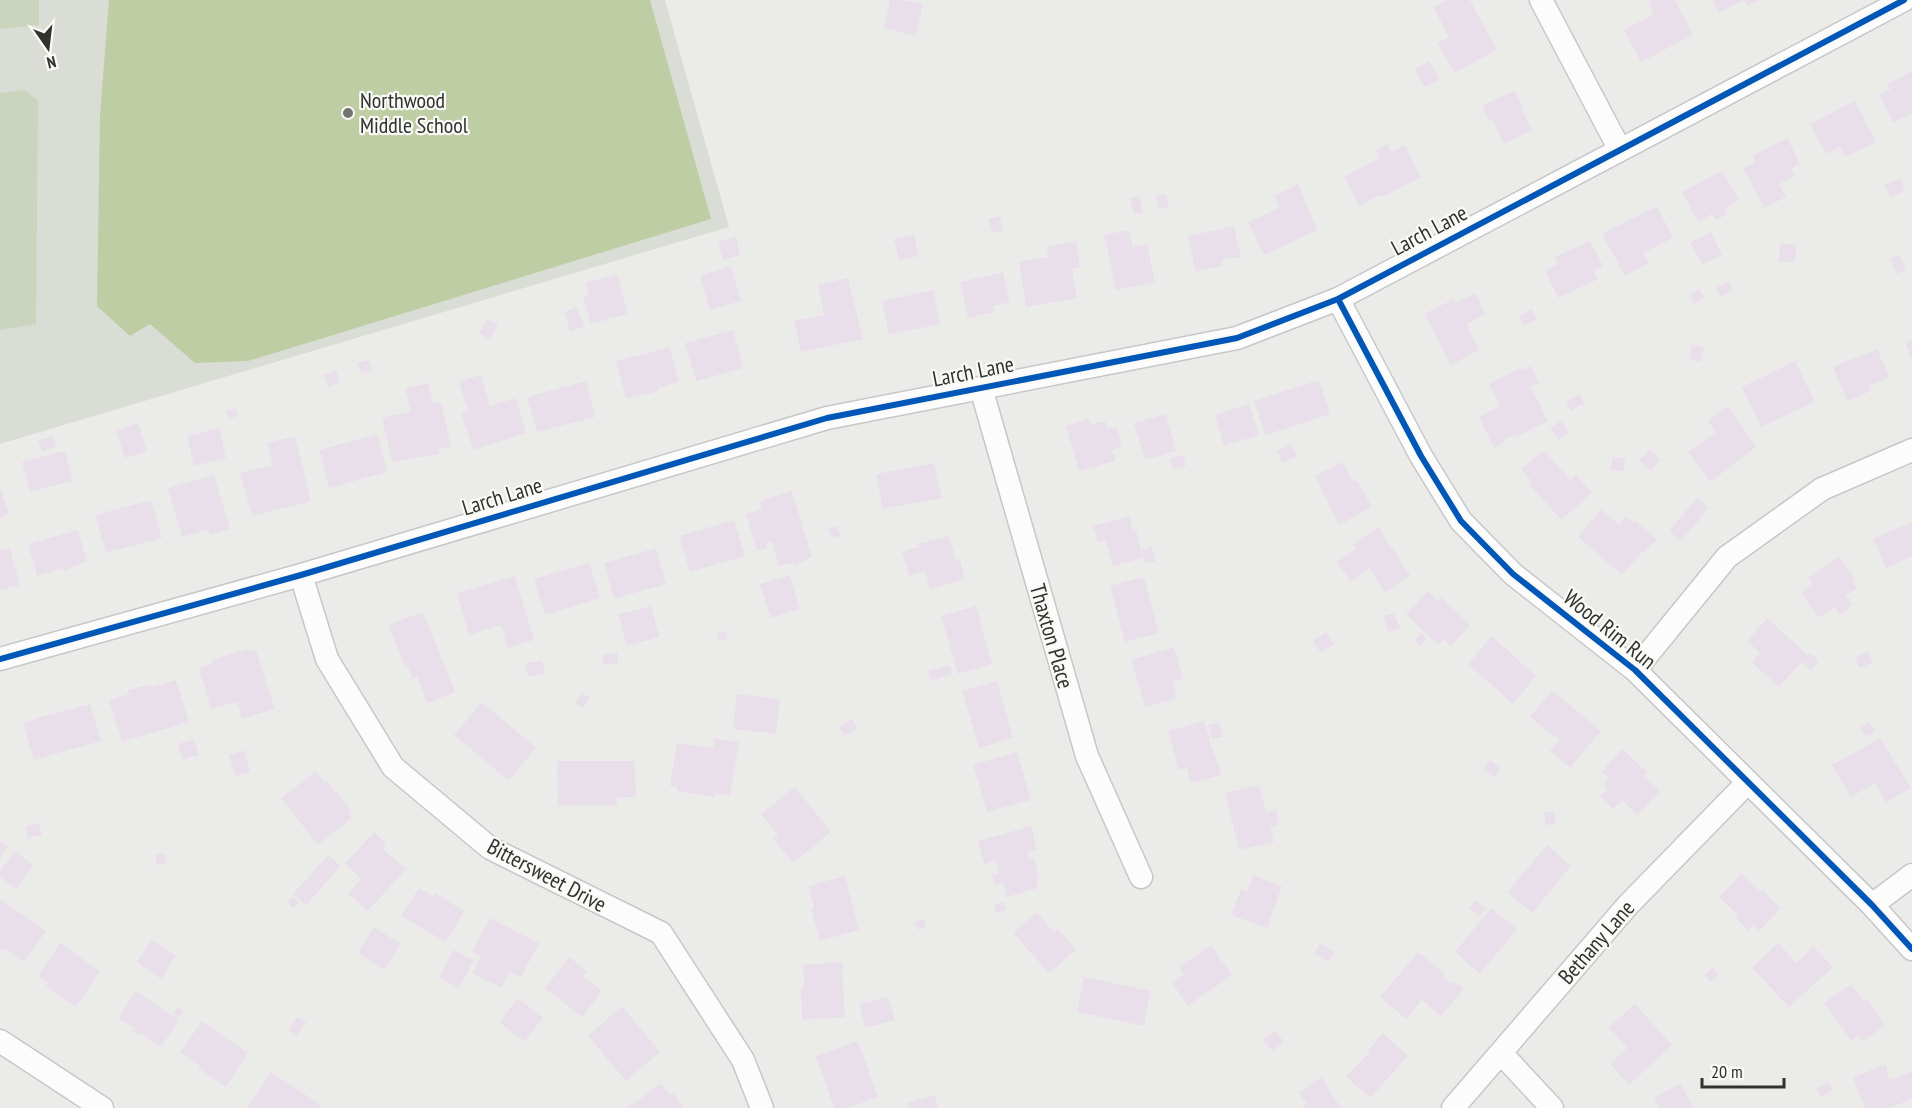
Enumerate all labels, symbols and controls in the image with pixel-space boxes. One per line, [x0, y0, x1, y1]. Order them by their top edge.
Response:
north arrow [18, 18, 78, 78]
text: N [45, 52, 58, 73]
place label: Northwood Middle School [360, 86, 469, 139]
marker: Northwood Middle School [341, 106, 355, 120]
street label: Larch Lane [1386, 198, 1472, 262]
street label: Larch Lane [930, 349, 1016, 393]
street label: Larch Lane [459, 471, 545, 521]
street label: Thaxton Place [1024, 580, 1080, 692]
street label: Wood Rim Run [1558, 583, 1662, 675]
street label: Bittersweet Drive [483, 832, 611, 918]
street label: Bethany Lane [1552, 894, 1640, 990]
scale bar [1702, 1051, 1784, 1089]
text: 20 m [1711, 1060, 1743, 1083]

